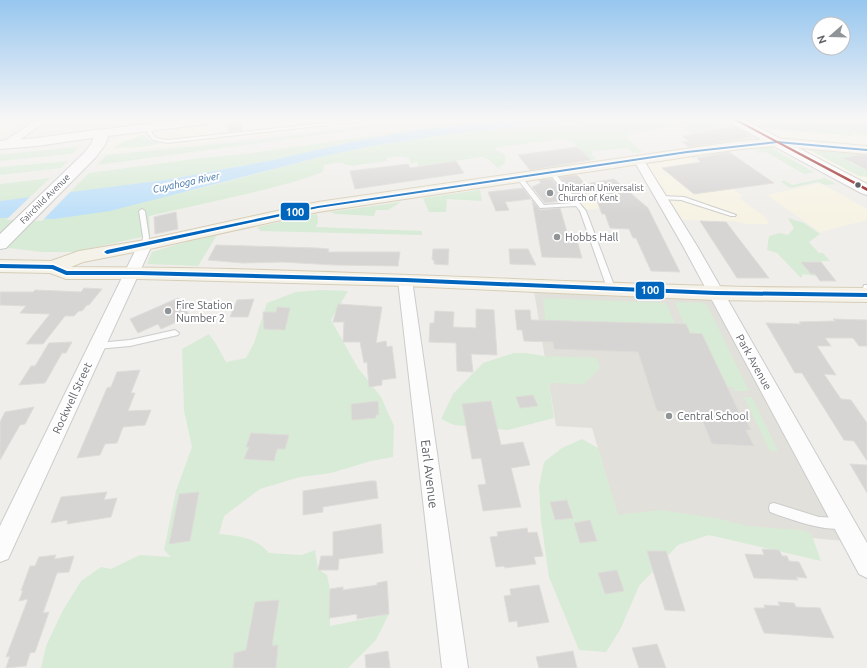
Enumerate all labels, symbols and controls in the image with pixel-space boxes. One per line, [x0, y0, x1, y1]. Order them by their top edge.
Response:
north arrow [811, 16, 851, 56]
text: N [815, 34, 829, 45]
water label: Cuyahoga River [152, 170, 222, 195]
street label: Fairchild Avenue [18, 172, 72, 226]
unlabelled marker [853, 180, 863, 190]
place label: Unitarian Universalist Church of Kent [558, 183, 644, 203]
marker: Unitarian Universalist Church of Kent [545, 188, 555, 198]
line badge: 100 [280, 202, 310, 221]
text: 100 [286, 206, 304, 218]
place label: Hobbs Hall [565, 231, 618, 243]
marker: Hobbs Hall [552, 232, 562, 242]
line badge: 100 [635, 281, 665, 300]
text: 100 [641, 284, 659, 296]
place label: Fire Station Number 2 [176, 299, 233, 324]
marker: Fire Station Number 2 [163, 306, 173, 316]
street label: Park Avenue [734, 332, 774, 392]
street label: Rockwell Street [50, 360, 94, 436]
place label: Central School [677, 410, 749, 422]
marker: Central School [664, 411, 674, 421]
street label: Earl Avenue [419, 439, 441, 509]

